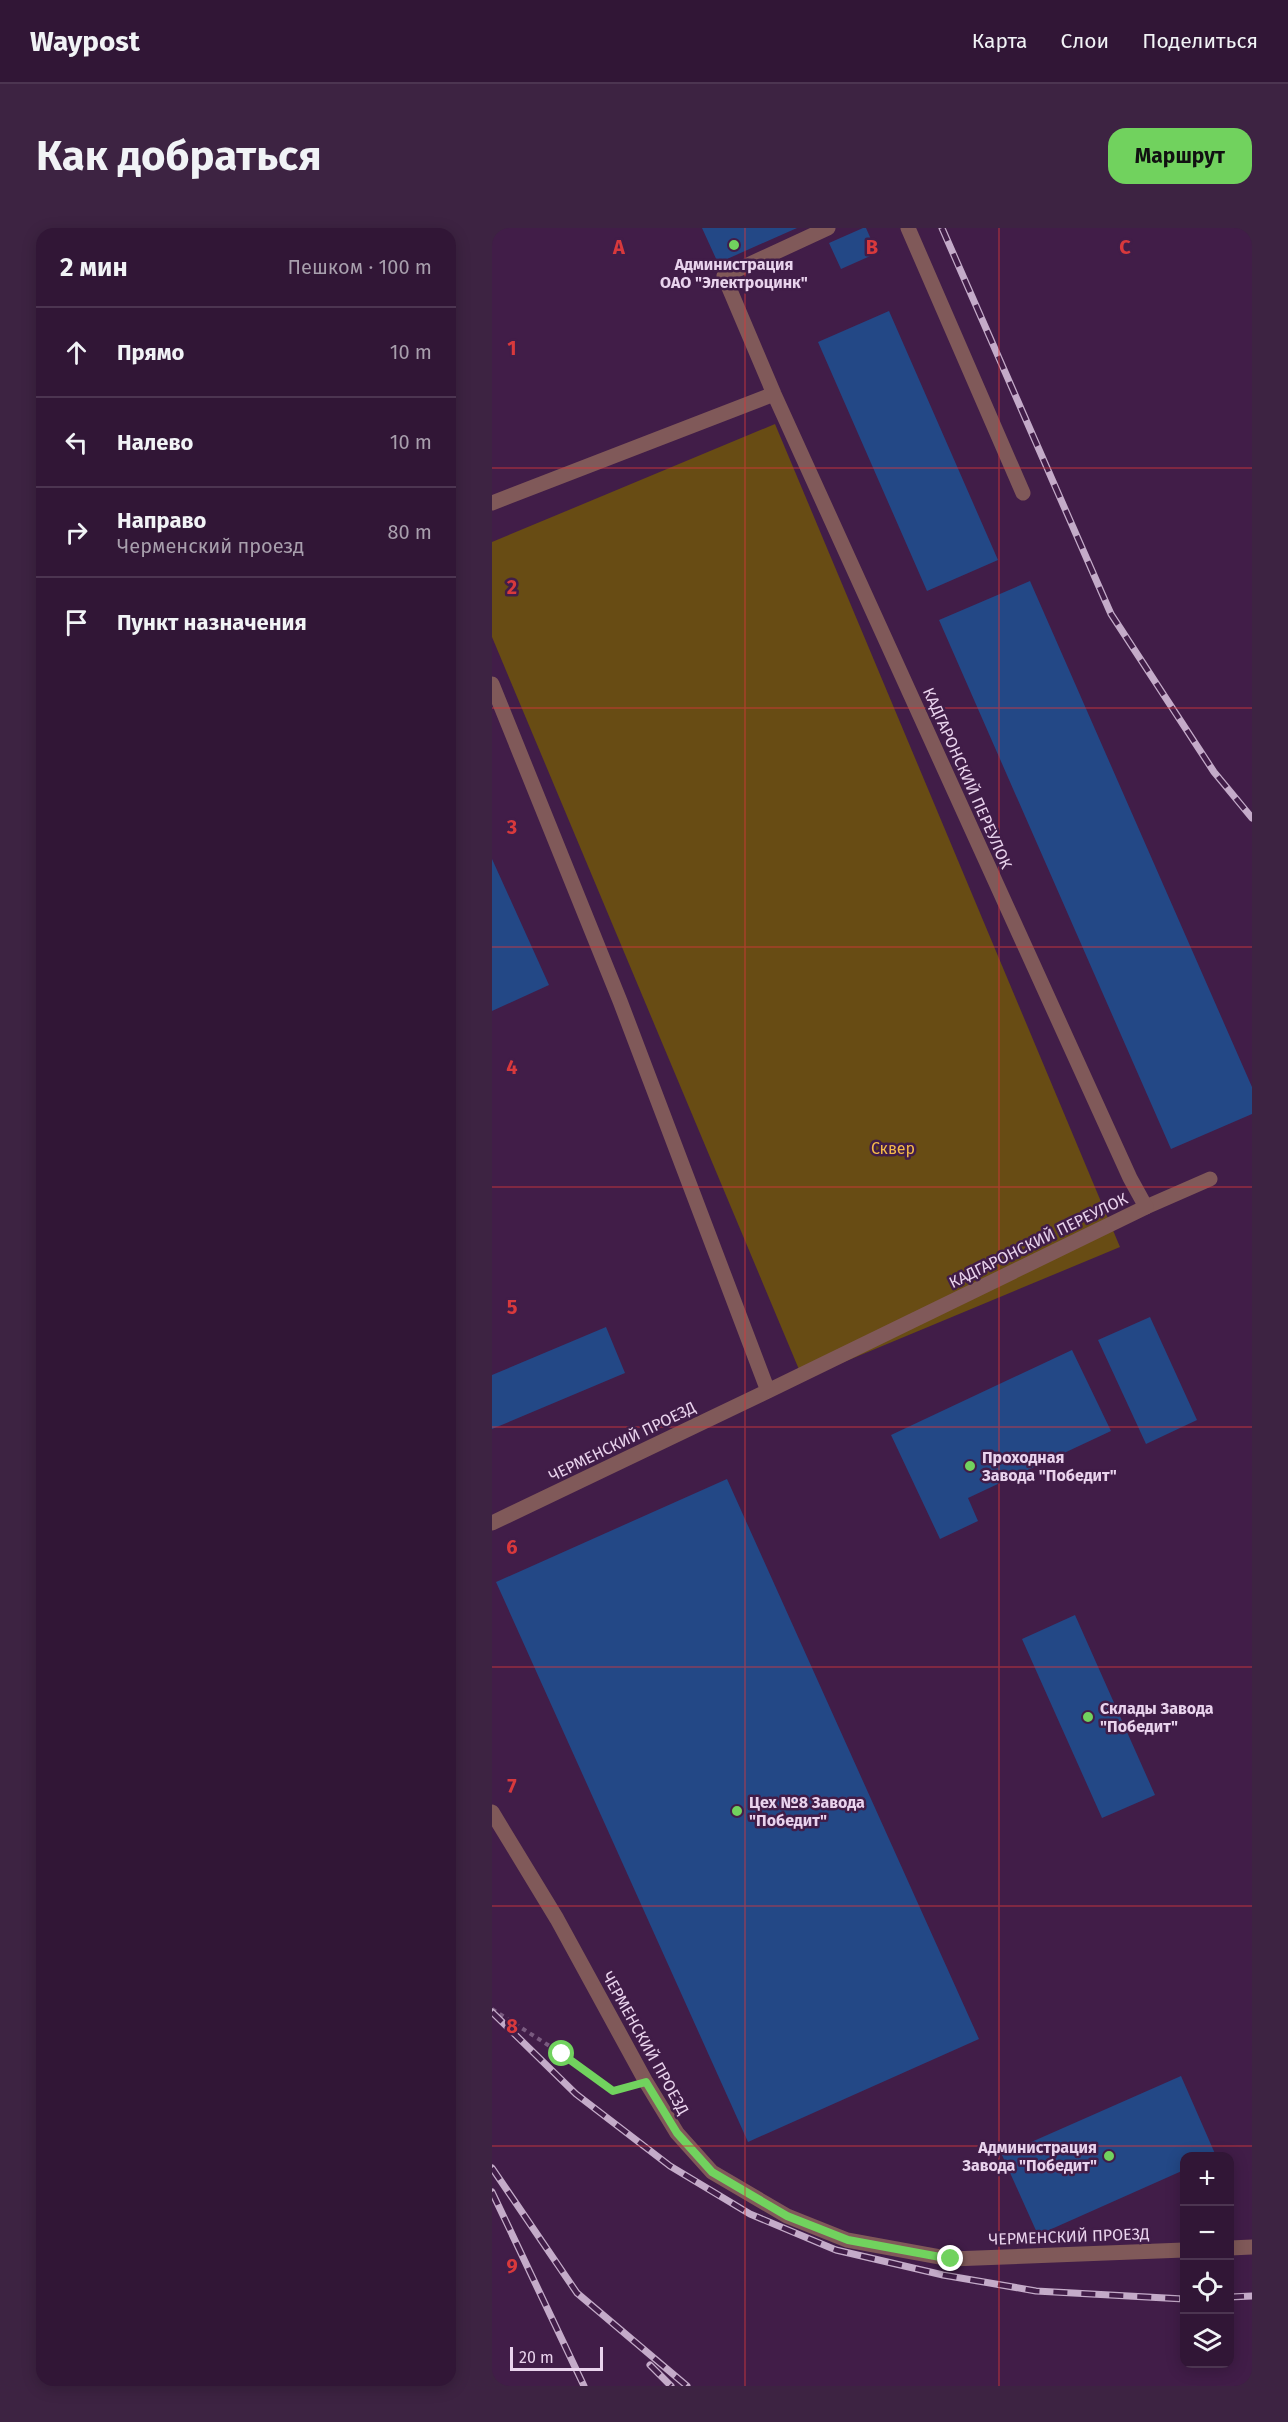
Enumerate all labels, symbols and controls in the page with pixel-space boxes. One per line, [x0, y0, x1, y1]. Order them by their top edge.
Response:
text: Waypost [30, 25, 140, 58]
text: Карта [972, 28, 1028, 54]
text: Слои [1061, 28, 1109, 54]
text: Поделиться [1142, 28, 1258, 54]
button: Маршрут [1108, 128, 1252, 184]
text: Как добраться [36, 131, 322, 181]
text: A [612, 235, 626, 259]
text: B [866, 235, 878, 259]
text: C [1119, 235, 1131, 259]
marker: Администрация ОАО "Электроцинк" [727, 238, 741, 252]
text: 2 мин [60, 252, 128, 283]
text: Пешком · 100 m [288, 255, 432, 279]
place label: Администрация ОАО "Электроцинк" [660, 255, 808, 292]
icon: ahead [60, 336, 93, 369]
text: 1 [507, 336, 517, 360]
text: Прямо [117, 339, 184, 366]
text: 10 m [390, 340, 432, 364]
icon: left [60, 426, 93, 459]
text: Налево [117, 429, 193, 456]
text: 10 m [390, 430, 432, 454]
text: Направо [117, 507, 206, 534]
icon: right [60, 516, 93, 549]
text: 80 m [387, 520, 432, 544]
text: Черменский проезд [117, 534, 304, 558]
text: 2 [507, 575, 517, 599]
icon: arrive [60, 606, 93, 639]
text: Пункт назначения [117, 609, 307, 636]
street label: КАДГАРОНСКИЙ ПЕРЕУЛОК [919, 685, 1016, 872]
text: 3 [506, 815, 517, 839]
text: 4 [506, 1055, 518, 1079]
park label: Сквер [871, 1139, 915, 1158]
street label: КАДГАРОНСКИЙ ПЕРЕУЛОК [946, 1189, 1131, 1292]
text: 5 [507, 1295, 518, 1319]
street label: ЧЕРМЕНСКИЙ ПРОЕЗД [546, 1397, 699, 1485]
place label: Проходная Завода "Победит" [981, 1448, 1117, 1485]
marker: Проходная Завода "Победит" [963, 1459, 977, 1473]
text: 6 [506, 1535, 518, 1559]
place label: Склады Завода "Победит" [1100, 1699, 1214, 1736]
marker: Склады Завода "Победит" [1081, 1710, 1095, 1724]
text: 7 [507, 1774, 517, 1798]
place label: Цех №8 Завода "Победит" [749, 1793, 865, 1830]
marker: Цех №8 Завода "Победит" [730, 1804, 744, 1818]
street label: ЧЕРМЕНСКИЙ ПРОЕЗД [598, 1968, 693, 2119]
text: 8 [506, 2014, 518, 2038]
route start [548, 2040, 574, 2066]
place label: Администрация Завода "Победит" [961, 2138, 1097, 2175]
marker: Администрация Завода "Победит" [1102, 2149, 1116, 2163]
map controls [1180, 2152, 1234, 2368]
button: + [1180, 2152, 1234, 2206]
button: − [1180, 2206, 1234, 2260]
street label: ЧЕРМЕНСКИЙ ПРОЕЗД [988, 2224, 1150, 2249]
route end [937, 2245, 963, 2271]
text: 9 [506, 2254, 518, 2278]
button: locate [1180, 2260, 1234, 2314]
button: layers [1180, 2314, 1234, 2368]
scale bar [510, 2344, 603, 2372]
text: 20 m [519, 2348, 554, 2367]

